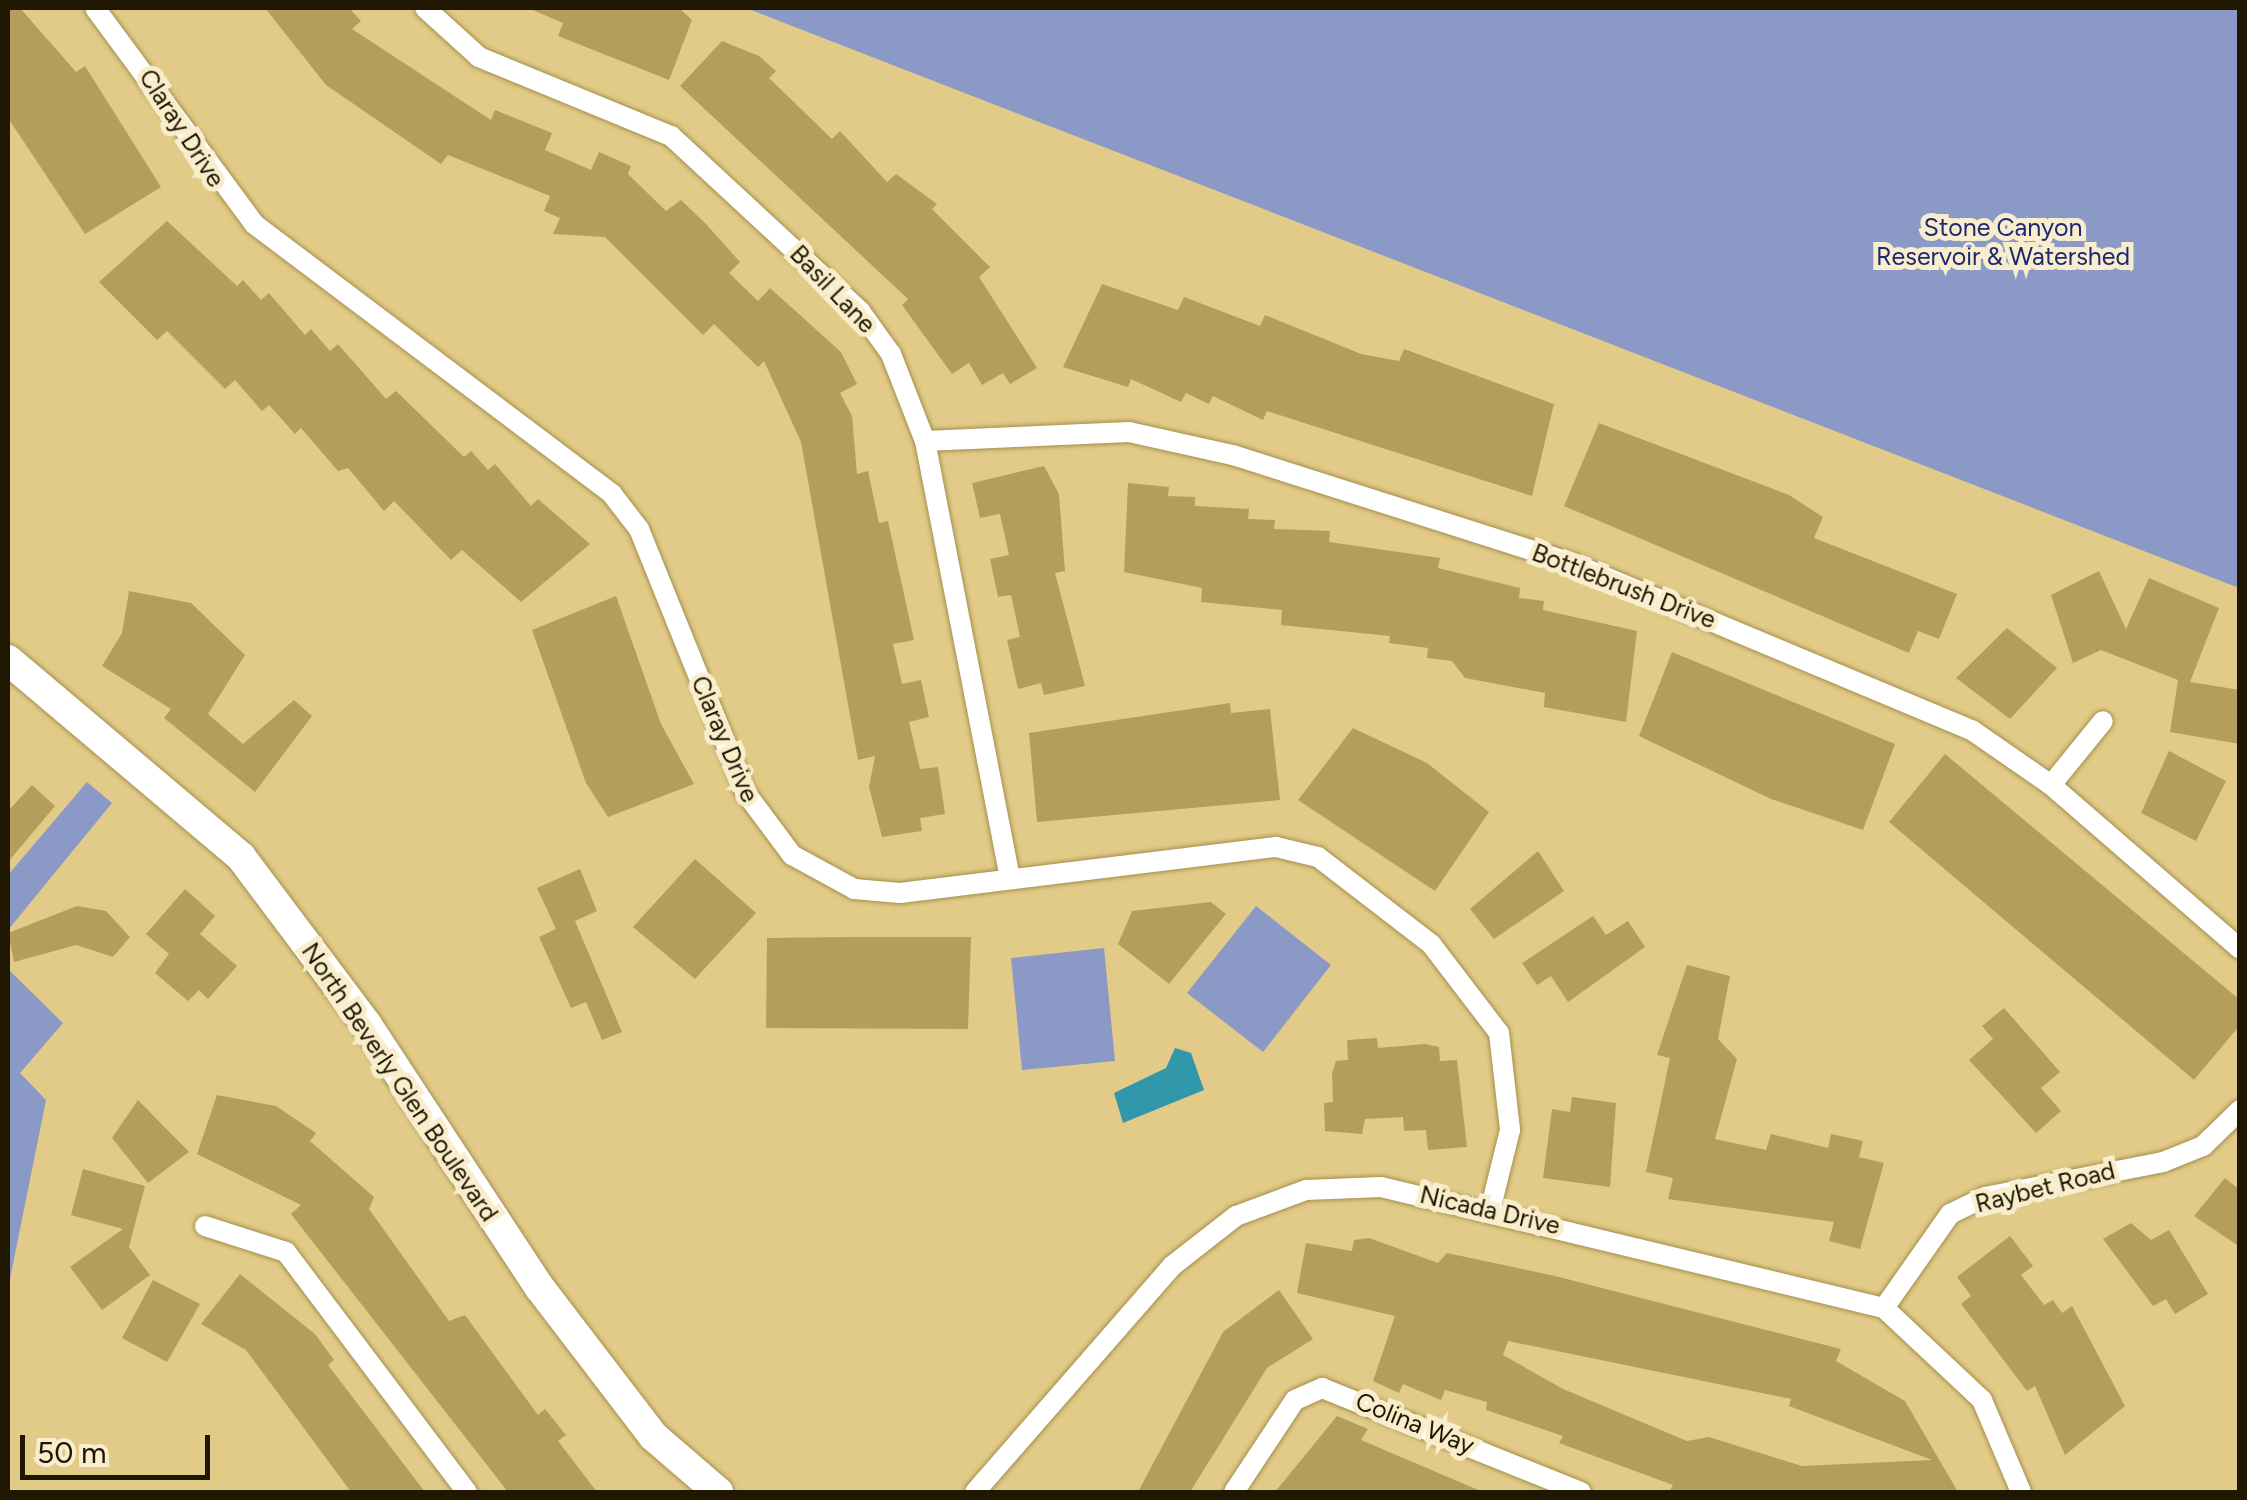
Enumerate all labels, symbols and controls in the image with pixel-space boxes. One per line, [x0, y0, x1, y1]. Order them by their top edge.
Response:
street label: Claray Drive [133, 63, 231, 193]
park label: Stone Canyon Reservoir & Watershed [1876, 213, 2130, 272]
street label: Basil Lane [784, 239, 882, 339]
street label: Bottlebrush Drive [1528, 537, 1720, 635]
street label: Claray Drive [685, 671, 765, 807]
street label: North Beverly Glen Boulevard [295, 937, 505, 1227]
street label: Raybet Road [1972, 1155, 2118, 1219]
street label: Nicada Drive [1417, 1179, 1563, 1241]
street label: Colina Way [1351, 1386, 1479, 1460]
scale bar [25, 1415, 215, 1477]
text: 50 m [37, 1434, 106, 1471]

